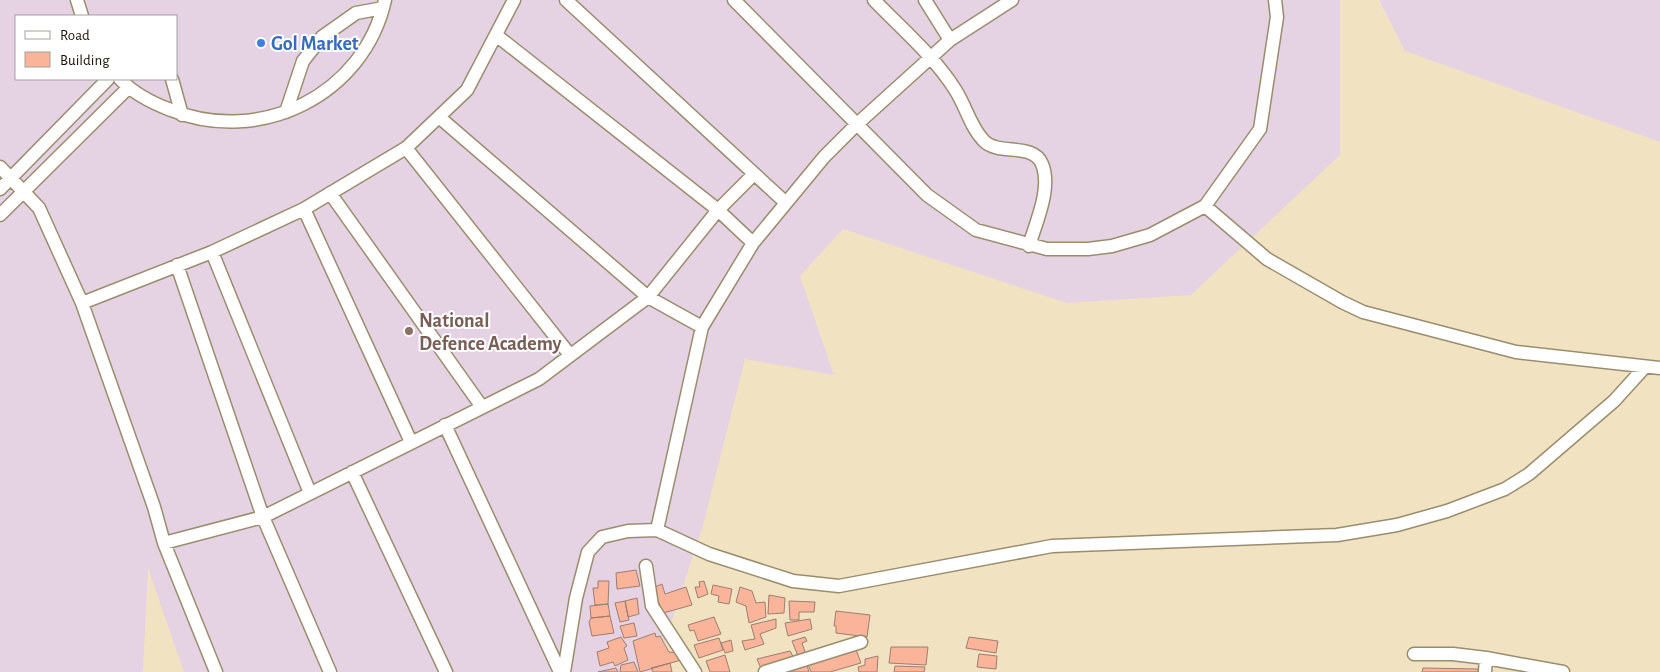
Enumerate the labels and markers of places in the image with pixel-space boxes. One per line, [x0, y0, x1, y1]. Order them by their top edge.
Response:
place label: Gol Market [271, 34, 359, 54]
marker: Gol Market [255, 37, 267, 49]
place label: National Defence Academy [419, 311, 562, 354]
marker: National Defence Academy [403, 325, 415, 337]

